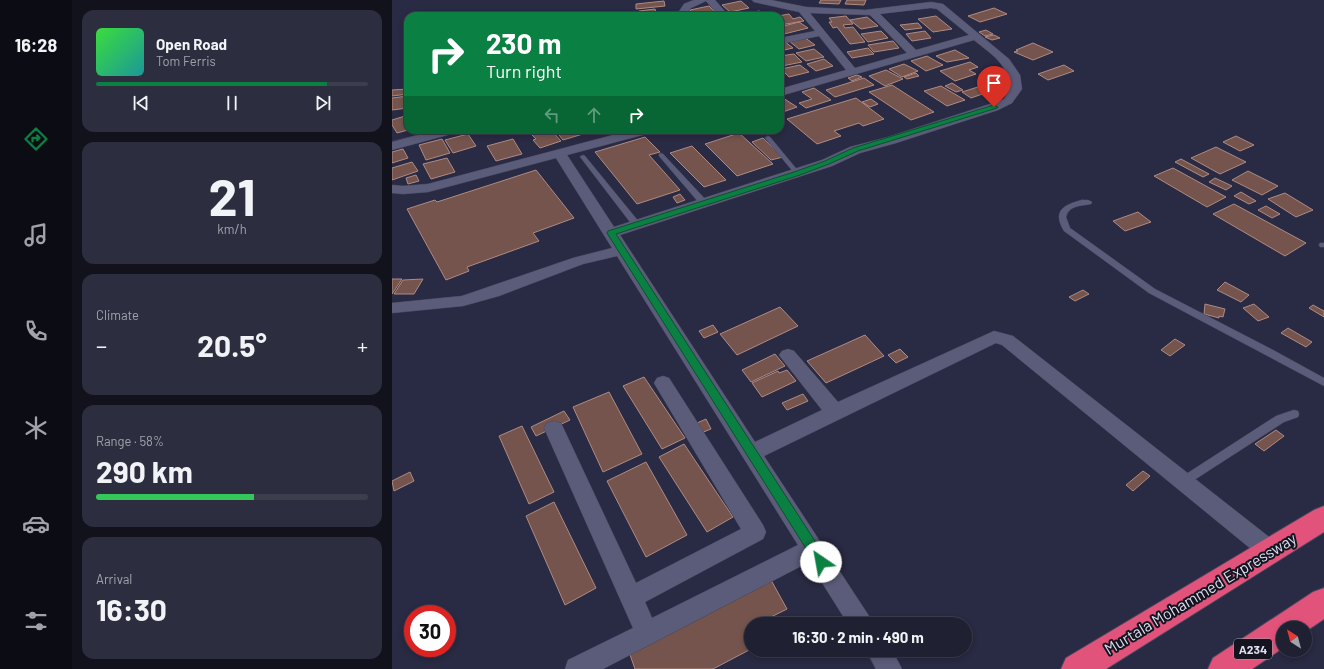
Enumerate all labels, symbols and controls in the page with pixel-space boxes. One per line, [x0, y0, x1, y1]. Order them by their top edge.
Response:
text: 230 m [486, 26, 561, 60]
icon: right [420, 28, 472, 80]
text: 16:28 [15, 34, 57, 56]
text: Open Road [156, 35, 227, 53]
text: Tom Ferris [156, 53, 216, 69]
text: Turn right [486, 60, 562, 82]
pin [977, 66, 1011, 107]
icon: arrive [983, 72, 1005, 94]
icon: previous [130, 92, 152, 114]
icon: pause [221, 92, 243, 114]
icon: next [312, 92, 334, 114]
icon: left [541, 104, 563, 126]
icon: ahead [583, 104, 605, 126]
icon: right [625, 104, 647, 126]
icon: directions [22, 125, 50, 153]
text: 21 [208, 164, 256, 226]
icon: music [22, 221, 50, 249]
text: km/h [217, 221, 247, 237]
text: Climate [96, 307, 139, 323]
icon: phone [22, 317, 50, 345]
text: 20.5° [197, 327, 267, 363]
text: − [96, 332, 107, 358]
text: + [357, 332, 368, 358]
icon: climate [22, 414, 50, 442]
text: Range · 58% [96, 433, 164, 449]
text: 290 km [96, 453, 193, 489]
icon: car [22, 510, 50, 538]
street label: Murtala Mohammed Expressway [1101, 528, 1300, 658]
position arrow [800, 541, 842, 583]
text: Arrival [96, 571, 132, 587]
text: 16:30 [96, 591, 167, 627]
speed limit sign: 30 [404, 605, 456, 657]
icon: filters [22, 607, 50, 635]
north arrow [1276, 621, 1312, 657]
map controls [1276, 621, 1312, 657]
text: 16:30 · 2 min · 490 m [792, 628, 924, 646]
road number: A234 [1234, 639, 1272, 659]

